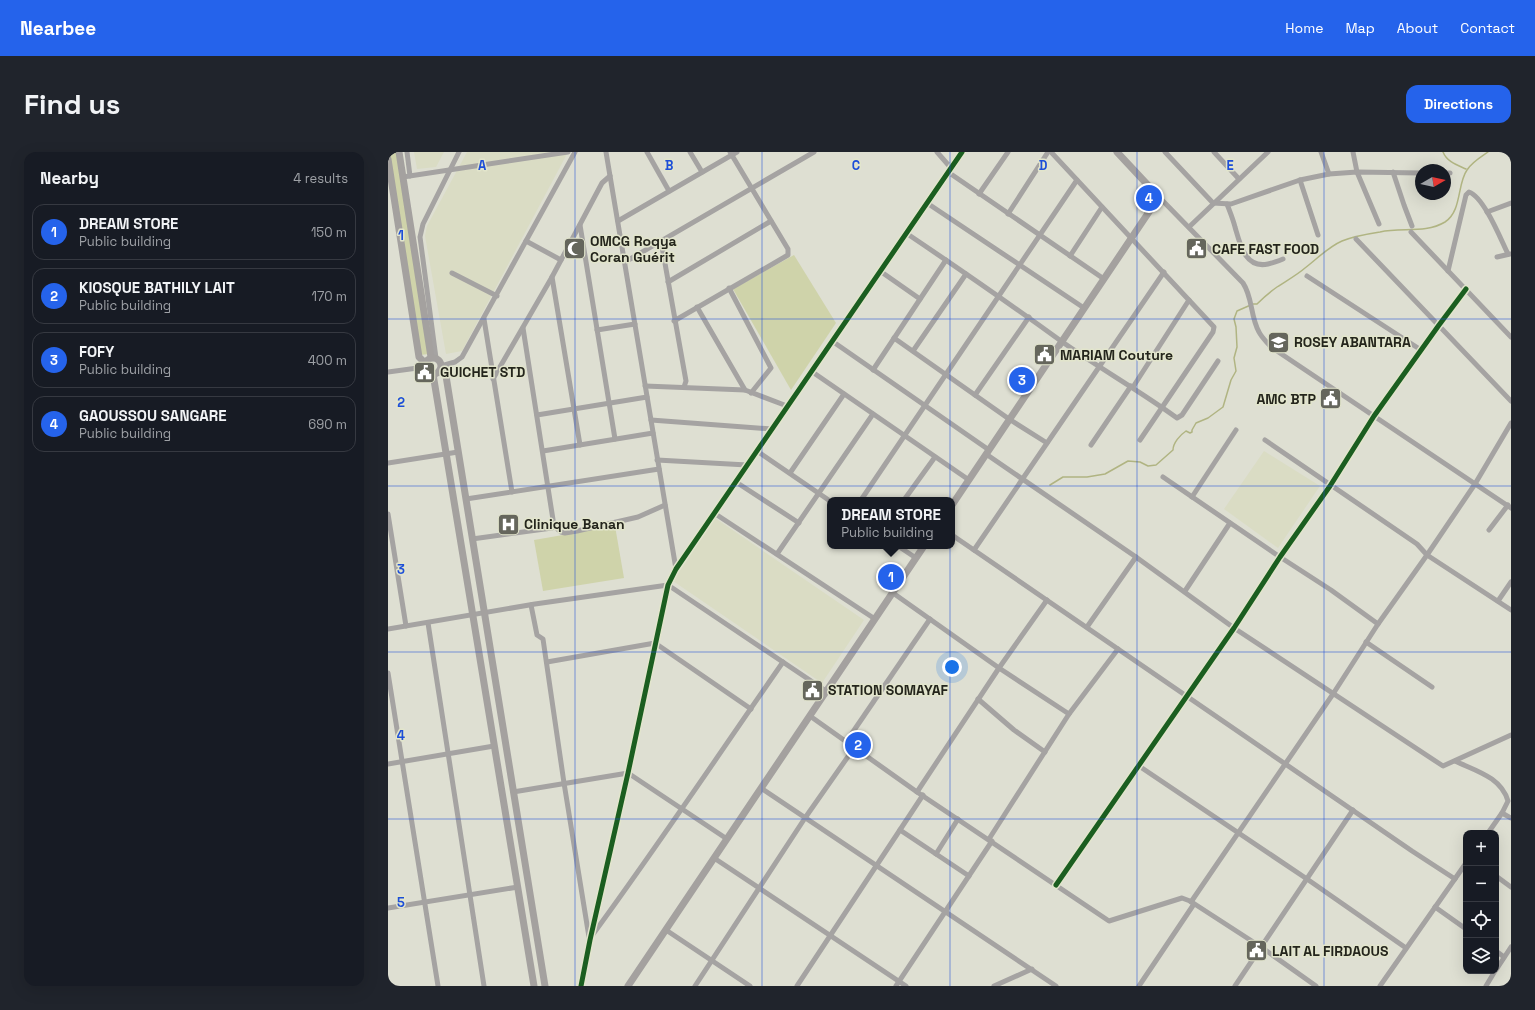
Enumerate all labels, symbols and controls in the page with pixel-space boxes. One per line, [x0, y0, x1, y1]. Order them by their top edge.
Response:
text: Nearbee [20, 16, 96, 41]
text: Home [1285, 19, 1323, 37]
text: Map [1345, 19, 1375, 37]
text: About [1397, 19, 1438, 37]
text: Contact [1460, 19, 1515, 37]
button: Directions [1406, 85, 1511, 123]
text: Find us [24, 86, 121, 122]
text: A [478, 157, 487, 174]
text: B [665, 157, 674, 174]
text: C [852, 157, 860, 174]
text: D [1039, 157, 1048, 174]
text: E [1226, 157, 1234, 174]
north arrow [1415, 164, 1451, 200]
text: Nearby [40, 167, 99, 189]
text: 4 results [293, 170, 348, 187]
pin: 4 [1136, 183, 1162, 213]
text: DREAM STORE [79, 214, 178, 233]
text: 1 [51, 224, 57, 241]
text: 150 m [311, 224, 347, 241]
text: 1 [398, 227, 404, 244]
place label: OMCG Roqya Coran Guérit [590, 232, 677, 266]
text: Public building [79, 233, 171, 250]
mosque icon: OMCG Roqya Coran Guérit [562, 236, 588, 262]
public building icon: CAFE FAST FOOD [1183, 236, 1209, 262]
place label: CAFE FAST FOOD [1212, 240, 1319, 258]
text: KIOSQUE BATHILY LAIT [79, 278, 235, 297]
text: 2 [50, 288, 58, 305]
text: 170 m [311, 288, 347, 305]
text: Public building [79, 297, 171, 314]
school or university icon: ROSEY ABANTARA [1266, 329, 1292, 355]
place label: ROSEY ABANTARA [1294, 333, 1411, 351]
text: FOFY [79, 342, 114, 361]
public building icon: MARIAM Couture [1031, 342, 1057, 368]
place label: MARIAM Couture [1060, 346, 1173, 364]
text: 3 [50, 352, 58, 369]
text: 400 m [308, 352, 347, 369]
public building icon: GUICHET STD [411, 359, 437, 385]
text: Public building [79, 361, 171, 378]
place label: GUICHET STD [440, 363, 525, 381]
pin: 3 [1009, 365, 1035, 395]
public building icon: AMC BTP [1318, 386, 1344, 412]
place label: AMC BTP [1256, 390, 1317, 408]
text: 2 [397, 394, 405, 411]
text: GAOUSSOU SANGARE [79, 406, 227, 425]
text: 4 [50, 416, 58, 433]
text: 690 m [308, 416, 347, 433]
text: Public building [79, 425, 171, 442]
popup [827, 497, 955, 549]
text: DREAM STORE [841, 505, 941, 524]
hospital icon: Clinique Banan [495, 511, 521, 537]
place label: Clinique Banan [524, 515, 625, 533]
text: Public building [841, 524, 933, 541]
text: 3 [397, 561, 405, 578]
pin: 1 [878, 562, 904, 592]
your location [942, 657, 962, 677]
public building icon: STATION SOMAYAF [800, 677, 826, 703]
place label: STATION SOMAYAF [828, 681, 949, 699]
text: 4 [397, 727, 405, 744]
pin: 2 [845, 730, 871, 760]
map controls [1463, 830, 1499, 974]
button: + [1463, 830, 1499, 866]
button: − [1463, 866, 1499, 902]
text: 5 [397, 894, 405, 911]
button: locate [1463, 902, 1499, 938]
public building icon: LAIT AL FIRDAOUS [1243, 938, 1269, 964]
button: layers [1463, 938, 1499, 974]
place label: LAIT AL FIRDAOUS [1272, 942, 1389, 960]

